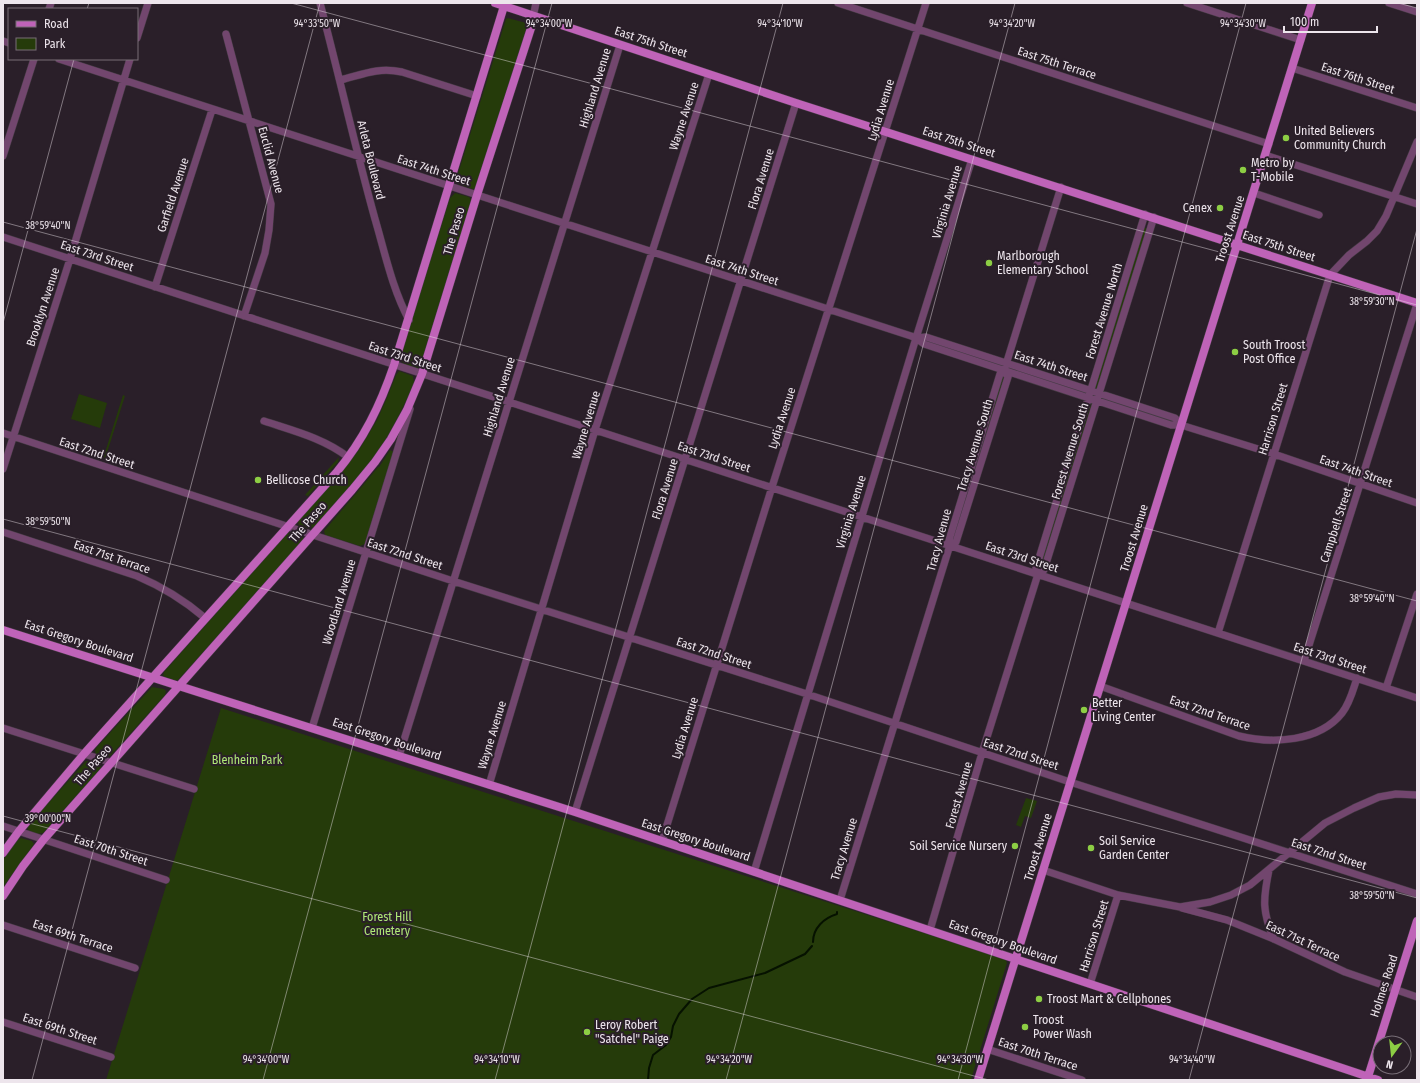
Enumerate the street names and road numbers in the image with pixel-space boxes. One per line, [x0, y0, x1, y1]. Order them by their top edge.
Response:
street label: East 75th Street [613, 24, 689, 60]
street label: East 75th Terrace [1016, 44, 1098, 82]
street label: Highland Avenue [576, 46, 614, 130]
street label: East 76th Street [1320, 60, 1396, 96]
street label: Lydia Avenue [865, 77, 897, 143]
street label: Wayne Avenue [666, 80, 702, 152]
street label: Arleta Boulevard [354, 119, 388, 201]
street label: East 75th Street [921, 124, 997, 160]
street label: Euclid Avenue [255, 125, 287, 195]
street label: Flora Avenue [745, 147, 777, 211]
street label: East 74th Street [396, 152, 472, 188]
street label: Garfield Avenue [154, 156, 192, 234]
street label: Virginia Avenue [929, 164, 965, 240]
street label: Troost Avenue [1213, 194, 1247, 264]
street label: The Paseo [440, 205, 468, 257]
street label: East 75th Street [1241, 228, 1317, 264]
street label: East 73rd Street [59, 238, 135, 274]
street label: East 74th Street [704, 252, 780, 288]
street label: Forest Avenue North [1083, 261, 1125, 361]
street label: Brooklyn Avenue [24, 266, 62, 348]
street label: East 73rd Street [367, 339, 443, 375]
street label: East 74th Street [1013, 348, 1089, 384]
street label: Highland Avenue [480, 355, 518, 439]
street label: Harrison Street [1255, 381, 1291, 457]
street label: Lydia Avenue [765, 385, 799, 451]
street label: Wayne Avenue [569, 389, 603, 461]
street label: Tracy Avenue South [954, 397, 996, 493]
street label: Forest Avenue South [1049, 401, 1091, 501]
street label: East 72nd Street [58, 434, 136, 472]
street label: East 73rd Street [676, 439, 752, 475]
street label: East 74th Street [1318, 452, 1394, 490]
street label: Flora Avenue [649, 457, 681, 521]
street label: Virginia Avenue [833, 474, 869, 550]
street label: Campbell Street [1317, 485, 1355, 564]
street label: The Paseo [286, 499, 330, 545]
street label: Troost Avenue [1117, 503, 1151, 573]
street label: Tracy Avenue [924, 507, 954, 573]
street label: East 72nd Street [366, 535, 444, 573]
street label: East 71st Terrace [72, 537, 152, 577]
street label: East 73rd Street [984, 539, 1060, 575]
street label: Woodland Avenue [319, 558, 359, 646]
street label: East Gregory Boulevard [23, 617, 135, 665]
street label: East 72nd Street [675, 634, 753, 672]
street label: East 73rd Street [1292, 640, 1368, 676]
street label: East 72nd Terrace [1168, 693, 1252, 733]
street label: Lydia Avenue [669, 695, 701, 761]
street label: Wayne Avenue [475, 699, 509, 771]
street label: East Gregory Boulevard [331, 715, 443, 763]
street label: East 72nd Street [982, 735, 1060, 773]
street label: The Paseo [71, 742, 115, 788]
street label: Forest Avenue [943, 760, 975, 830]
street label: Troost Avenue [1021, 812, 1055, 882]
street label: East Gregory Boulevard [640, 816, 752, 864]
street label: Tracy Avenue [828, 816, 860, 882]
street label: East 70th Street [72, 831, 150, 869]
street label: East 72nd Street [1290, 835, 1368, 873]
street label: Harrison Street [1076, 898, 1112, 974]
street label: East 69th Terrace [31, 916, 115, 956]
street label: East Gregory Boulevard [947, 917, 1059, 967]
street label: East 71st Terrace [1264, 918, 1342, 964]
street label: Holmes Road [1367, 953, 1401, 1019]
street label: East 69th Street [21, 1010, 99, 1048]
street label: East 70th Terrace [996, 1035, 1080, 1073]

